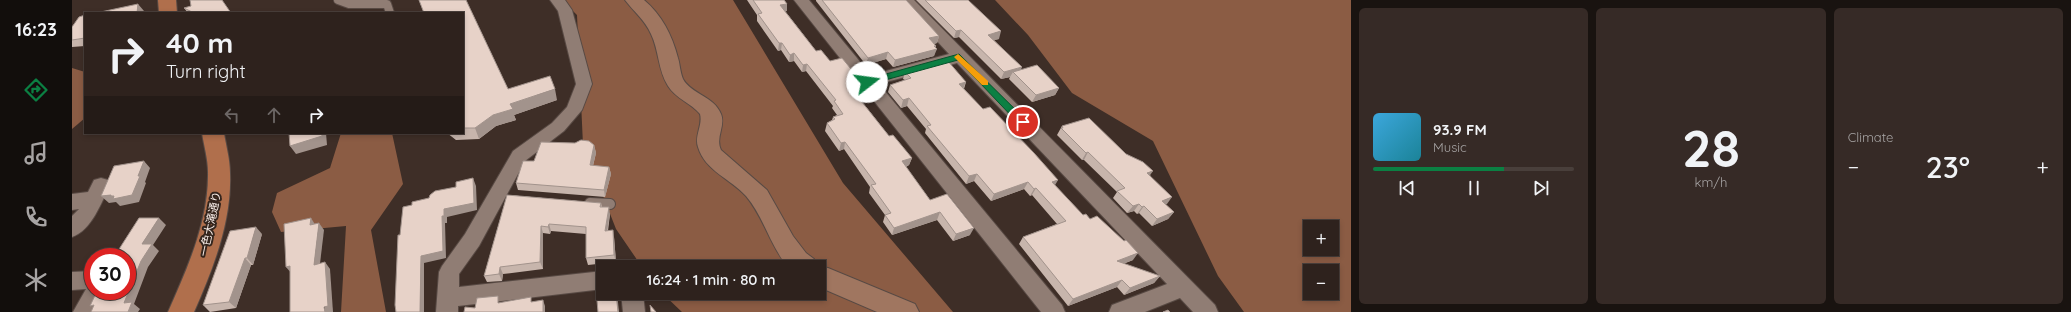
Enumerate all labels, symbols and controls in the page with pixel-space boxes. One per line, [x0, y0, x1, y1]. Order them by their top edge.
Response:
text: 16:23 [15, 18, 57, 41]
text: 40 m [166, 25, 233, 60]
icon: right [100, 28, 152, 80]
text: Turn right [166, 60, 246, 83]
position arrow [846, 61, 888, 103]
icon: directions [22, 76, 50, 104]
icon: left [221, 104, 243, 126]
icon: ahead [263, 104, 285, 126]
icon: right [305, 104, 327, 126]
pin [1006, 105, 1040, 139]
icon: arrive [1012, 111, 1034, 133]
text: 28 [1682, 115, 1740, 180]
text: 93.9 FM [1433, 120, 1487, 139]
text: Climate [1848, 129, 1893, 145]
icon: music [22, 139, 50, 167]
text: Music [1433, 139, 1467, 155]
text: 23° [1926, 148, 1970, 186]
text: − [1848, 153, 1859, 181]
text: + [2037, 153, 2049, 181]
text: km/h [1695, 174, 1727, 190]
icon: previous [1396, 177, 1418, 199]
icon: pause [1463, 177, 1485, 199]
icon: next [1530, 177, 1552, 199]
street label: 一色大滝通り [196, 190, 224, 258]
icon: phone [22, 203, 50, 231]
map controls [1303, 220, 1339, 300]
button: + [1303, 220, 1339, 256]
speed limit sign: 30 [84, 248, 136, 300]
button: − [1303, 264, 1339, 300]
icon: climate [22, 266, 50, 294]
text: 16:24 · 1 min · 80 m [647, 270, 775, 289]

